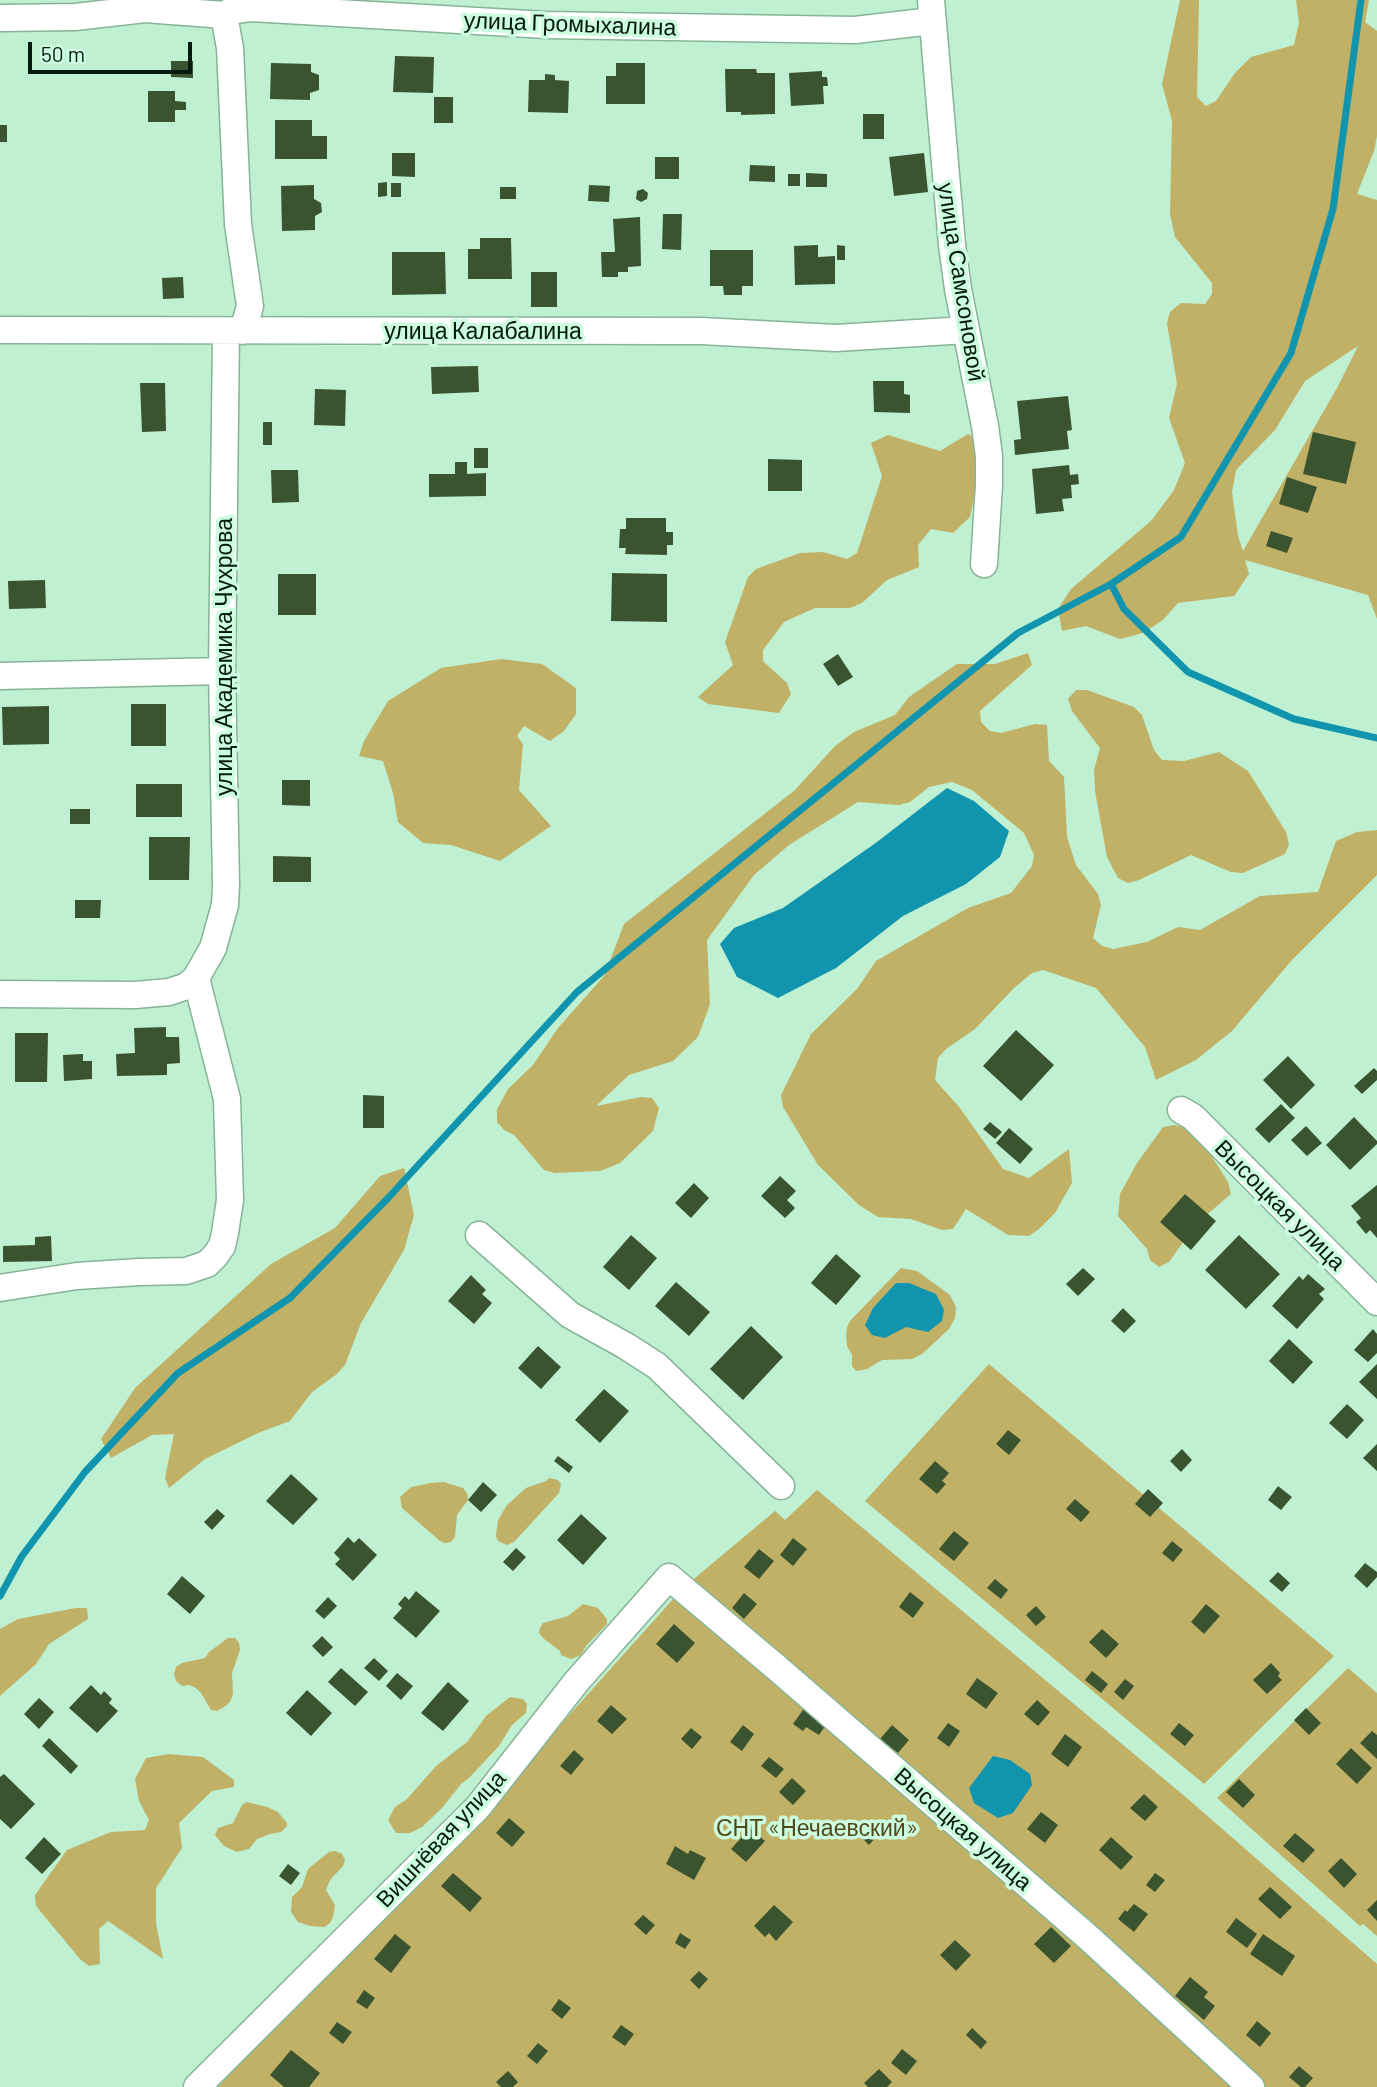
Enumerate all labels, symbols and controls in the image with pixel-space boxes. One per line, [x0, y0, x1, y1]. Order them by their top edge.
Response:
street label: улица Громыхалина [463, 6, 677, 42]
scale bar [32, 28, 196, 72]
text: 50 m [41, 41, 85, 66]
street label: улица Самсоновой [932, 181, 990, 383]
street label: улица Калабалина [384, 317, 582, 345]
street label: улица Академика Чухрова [210, 518, 238, 796]
street label: Высоцкая улица [1209, 1134, 1351, 1276]
street label: Высоцкая улица [889, 1762, 1037, 1896]
street label: Вишнёвая улица [370, 1765, 512, 1913]
park label: СНТ «Нечаевский» [716, 1814, 918, 1842]

